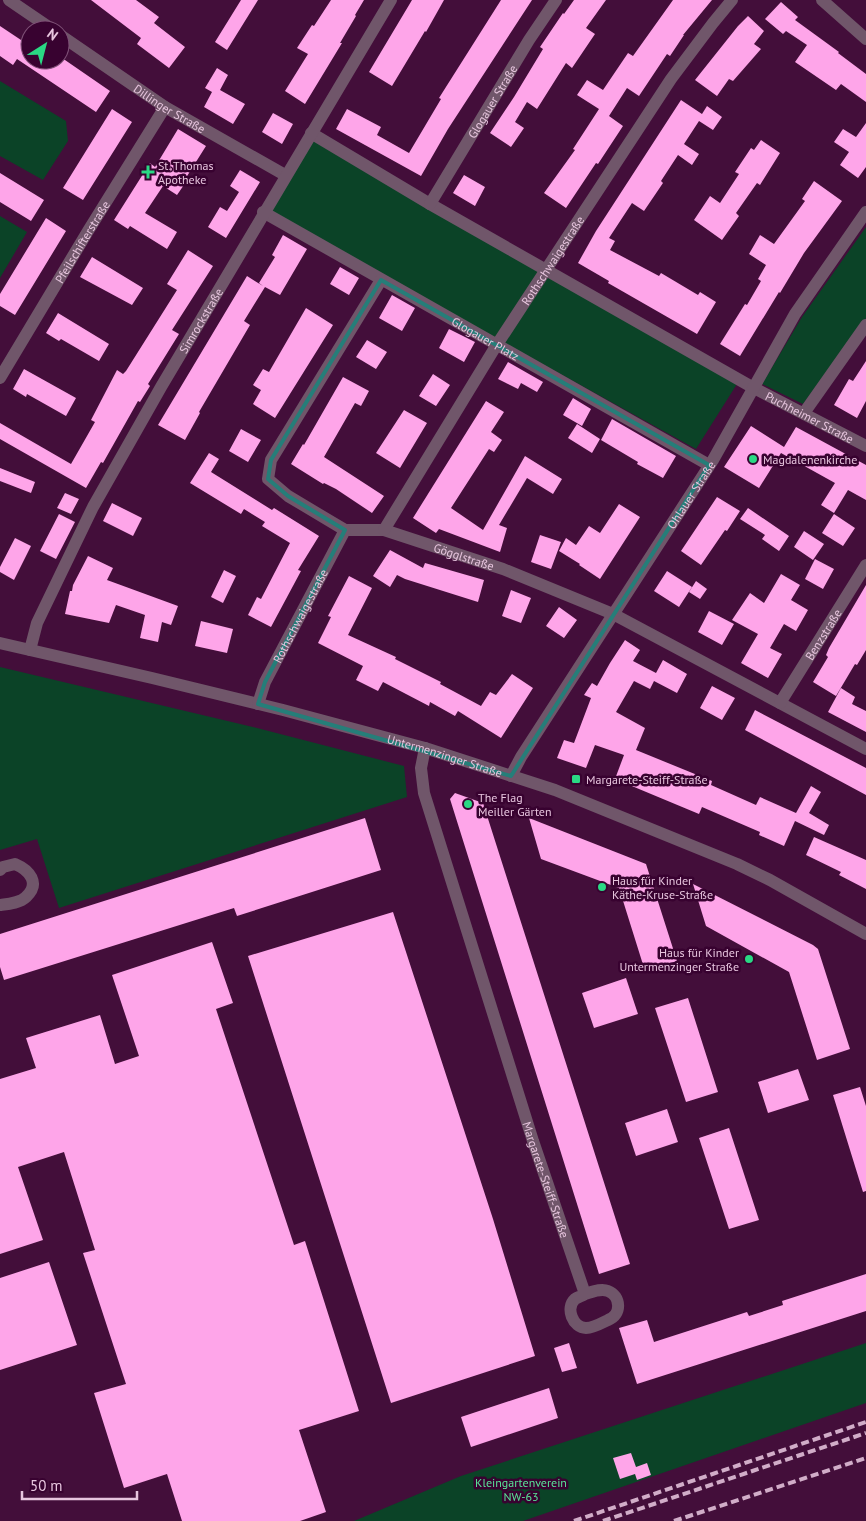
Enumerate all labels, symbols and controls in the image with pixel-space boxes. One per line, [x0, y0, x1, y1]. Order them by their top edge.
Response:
north arrow [20, 20, 70, 70]
text: N [44, 24, 62, 44]
street label: Glogauer Straße [464, 62, 520, 141]
street label: Dillinger Straße [131, 80, 208, 136]
place label: St. Thomas Apotheke [158, 158, 214, 187]
marker: St. Thomas Apotheke [142, 166, 154, 178]
street label: Pfeilschifterstraße [51, 198, 113, 286]
street label: Rothschwaigestraße [518, 213, 587, 308]
street label: Simrockstraße [175, 285, 226, 356]
street label: Glogauer Platz [449, 313, 522, 363]
street label: Puchheimer Straße [763, 388, 857, 446]
place label: Magdalenenkirche [763, 452, 857, 467]
marker: Magdalenenkirche [747, 453, 759, 465]
street label: Ohlauer Straße [663, 458, 718, 531]
street label: Gögglstraße [432, 539, 496, 573]
street label: Rothschwaigestraße [269, 566, 331, 665]
street label: Benzstraße [801, 606, 844, 663]
street label: Untermenzinger Straße [386, 731, 504, 780]
place label: Margarete-Steiff-Straße [586, 772, 708, 787]
marker: Margarete-Steiff-Straße [570, 773, 582, 785]
place label: The Flag Meiller Gärten [478, 790, 552, 819]
marker: The Flag Meiller Gärten [462, 798, 474, 810]
place label: Haus für Kinder Käthe-Kruse-Straße [612, 873, 713, 902]
marker: Haus für Kinder Käthe-Kruse-Straße [596, 881, 608, 893]
place label: Haus für Kinder Untermenzinger Straße [619, 945, 739, 974]
marker: Haus für Kinder Untermenzinger Straße [743, 953, 755, 965]
street label: Margarete-Steiff-Straße [520, 1119, 573, 1240]
scale bar [22, 1468, 138, 1500]
park label: Kleingartenverein NW-63 [475, 1475, 567, 1504]
text: 50 m [30, 1476, 63, 1495]

